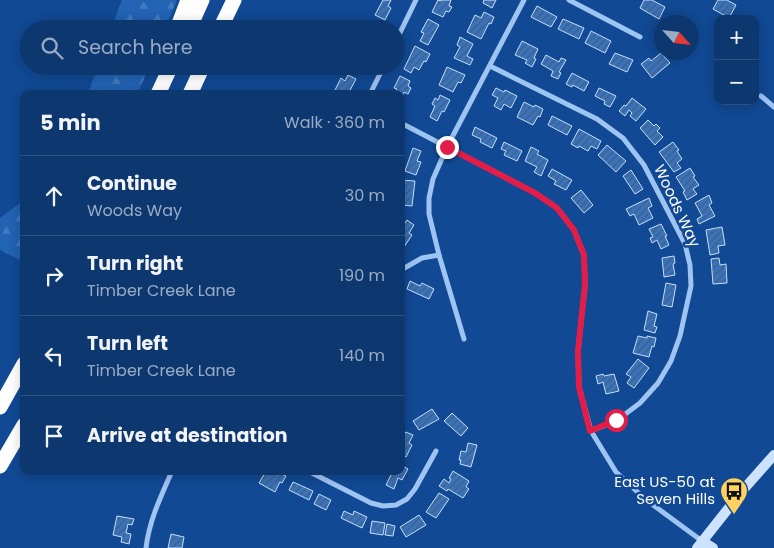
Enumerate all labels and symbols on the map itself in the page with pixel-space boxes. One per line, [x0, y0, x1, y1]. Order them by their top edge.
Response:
north arrow [654, 15, 699, 60]
route end [436, 136, 459, 159]
street label: Woods Way [649, 161, 706, 251]
route start [605, 409, 628, 432]
place label: East US-50 at Seven Hills [614, 471, 715, 509]
bus stop icon: East US-50 at Seven Hills [719, 476, 749, 515]

